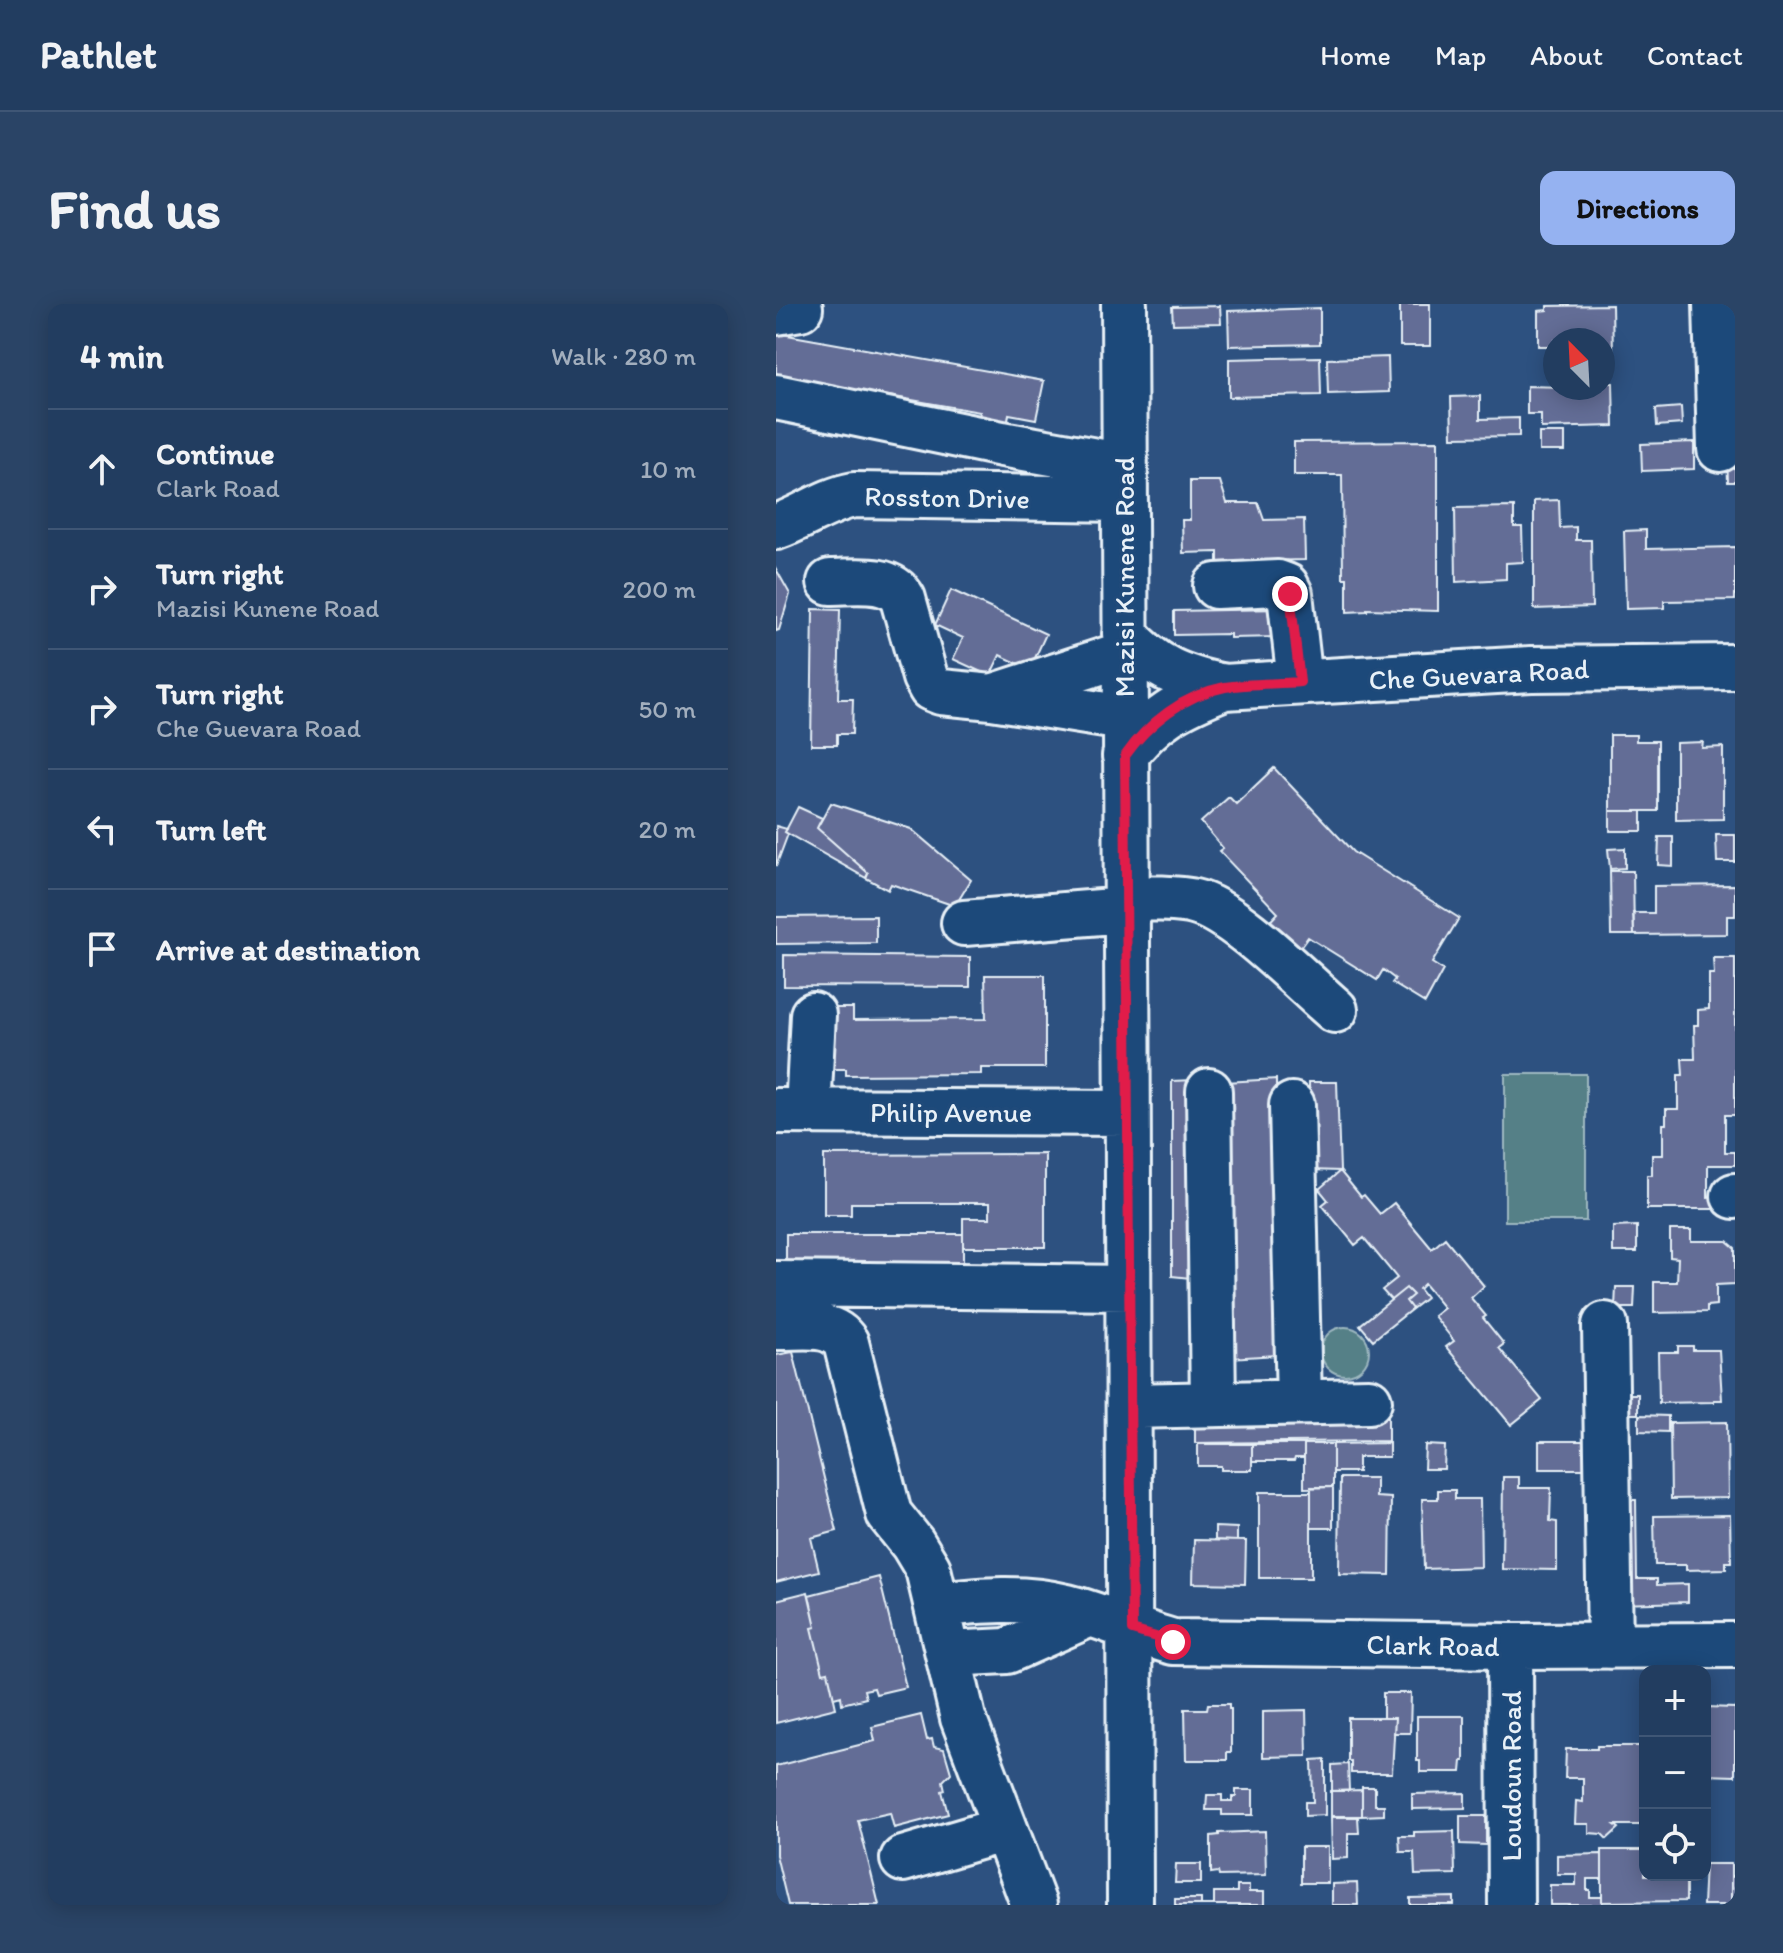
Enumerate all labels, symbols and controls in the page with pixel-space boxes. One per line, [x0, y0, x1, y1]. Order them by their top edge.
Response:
text: Pathlet [40, 32, 157, 78]
text: Home [1320, 38, 1391, 72]
text: Map [1435, 38, 1486, 72]
text: About [1530, 38, 1603, 72]
text: Contact [1647, 38, 1743, 72]
button: Directions [1540, 171, 1735, 245]
text: Find us [48, 175, 221, 242]
north arrow [1543, 328, 1615, 400]
text: 4 min [80, 336, 164, 377]
text: Walk · 280 m [551, 340, 696, 372]
text: Continue [156, 435, 275, 472]
icon: ahead [80, 447, 124, 491]
text: 10 m [640, 453, 696, 485]
street label: Mazisi Kunene Road [1107, 457, 1141, 697]
text: Clark Road [156, 472, 280, 504]
street label: Rosston Drive [864, 479, 1030, 515]
text: Turn right [156, 555, 284, 592]
icon: right [80, 567, 124, 611]
text: 200 m [623, 573, 696, 605]
route end [1272, 576, 1308, 612]
text: Mazisi Kunene Road [156, 592, 379, 624]
street label: Che Guevara Road [1368, 651, 1591, 697]
text: Turn right [156, 675, 284, 712]
icon: right [80, 687, 124, 731]
text: 50 m [639, 693, 696, 725]
text: Che Guevara Road [156, 712, 361, 744]
icon: left [80, 807, 124, 851]
text: Turn left [156, 811, 267, 848]
text: 20 m [639, 813, 696, 845]
icon: arrive [80, 927, 124, 971]
text: Arrive at destination [156, 931, 420, 968]
street label: Philip Avenue [870, 1095, 1032, 1129]
route start [1155, 1624, 1191, 1660]
street label: Clark Road [1366, 1627, 1501, 1663]
map controls [1639, 1665, 1711, 1881]
button: + [1639, 1665, 1711, 1737]
street label: Loudoun Road [1494, 1690, 1528, 1862]
button: − [1639, 1737, 1711, 1809]
button: locate [1639, 1809, 1711, 1881]

